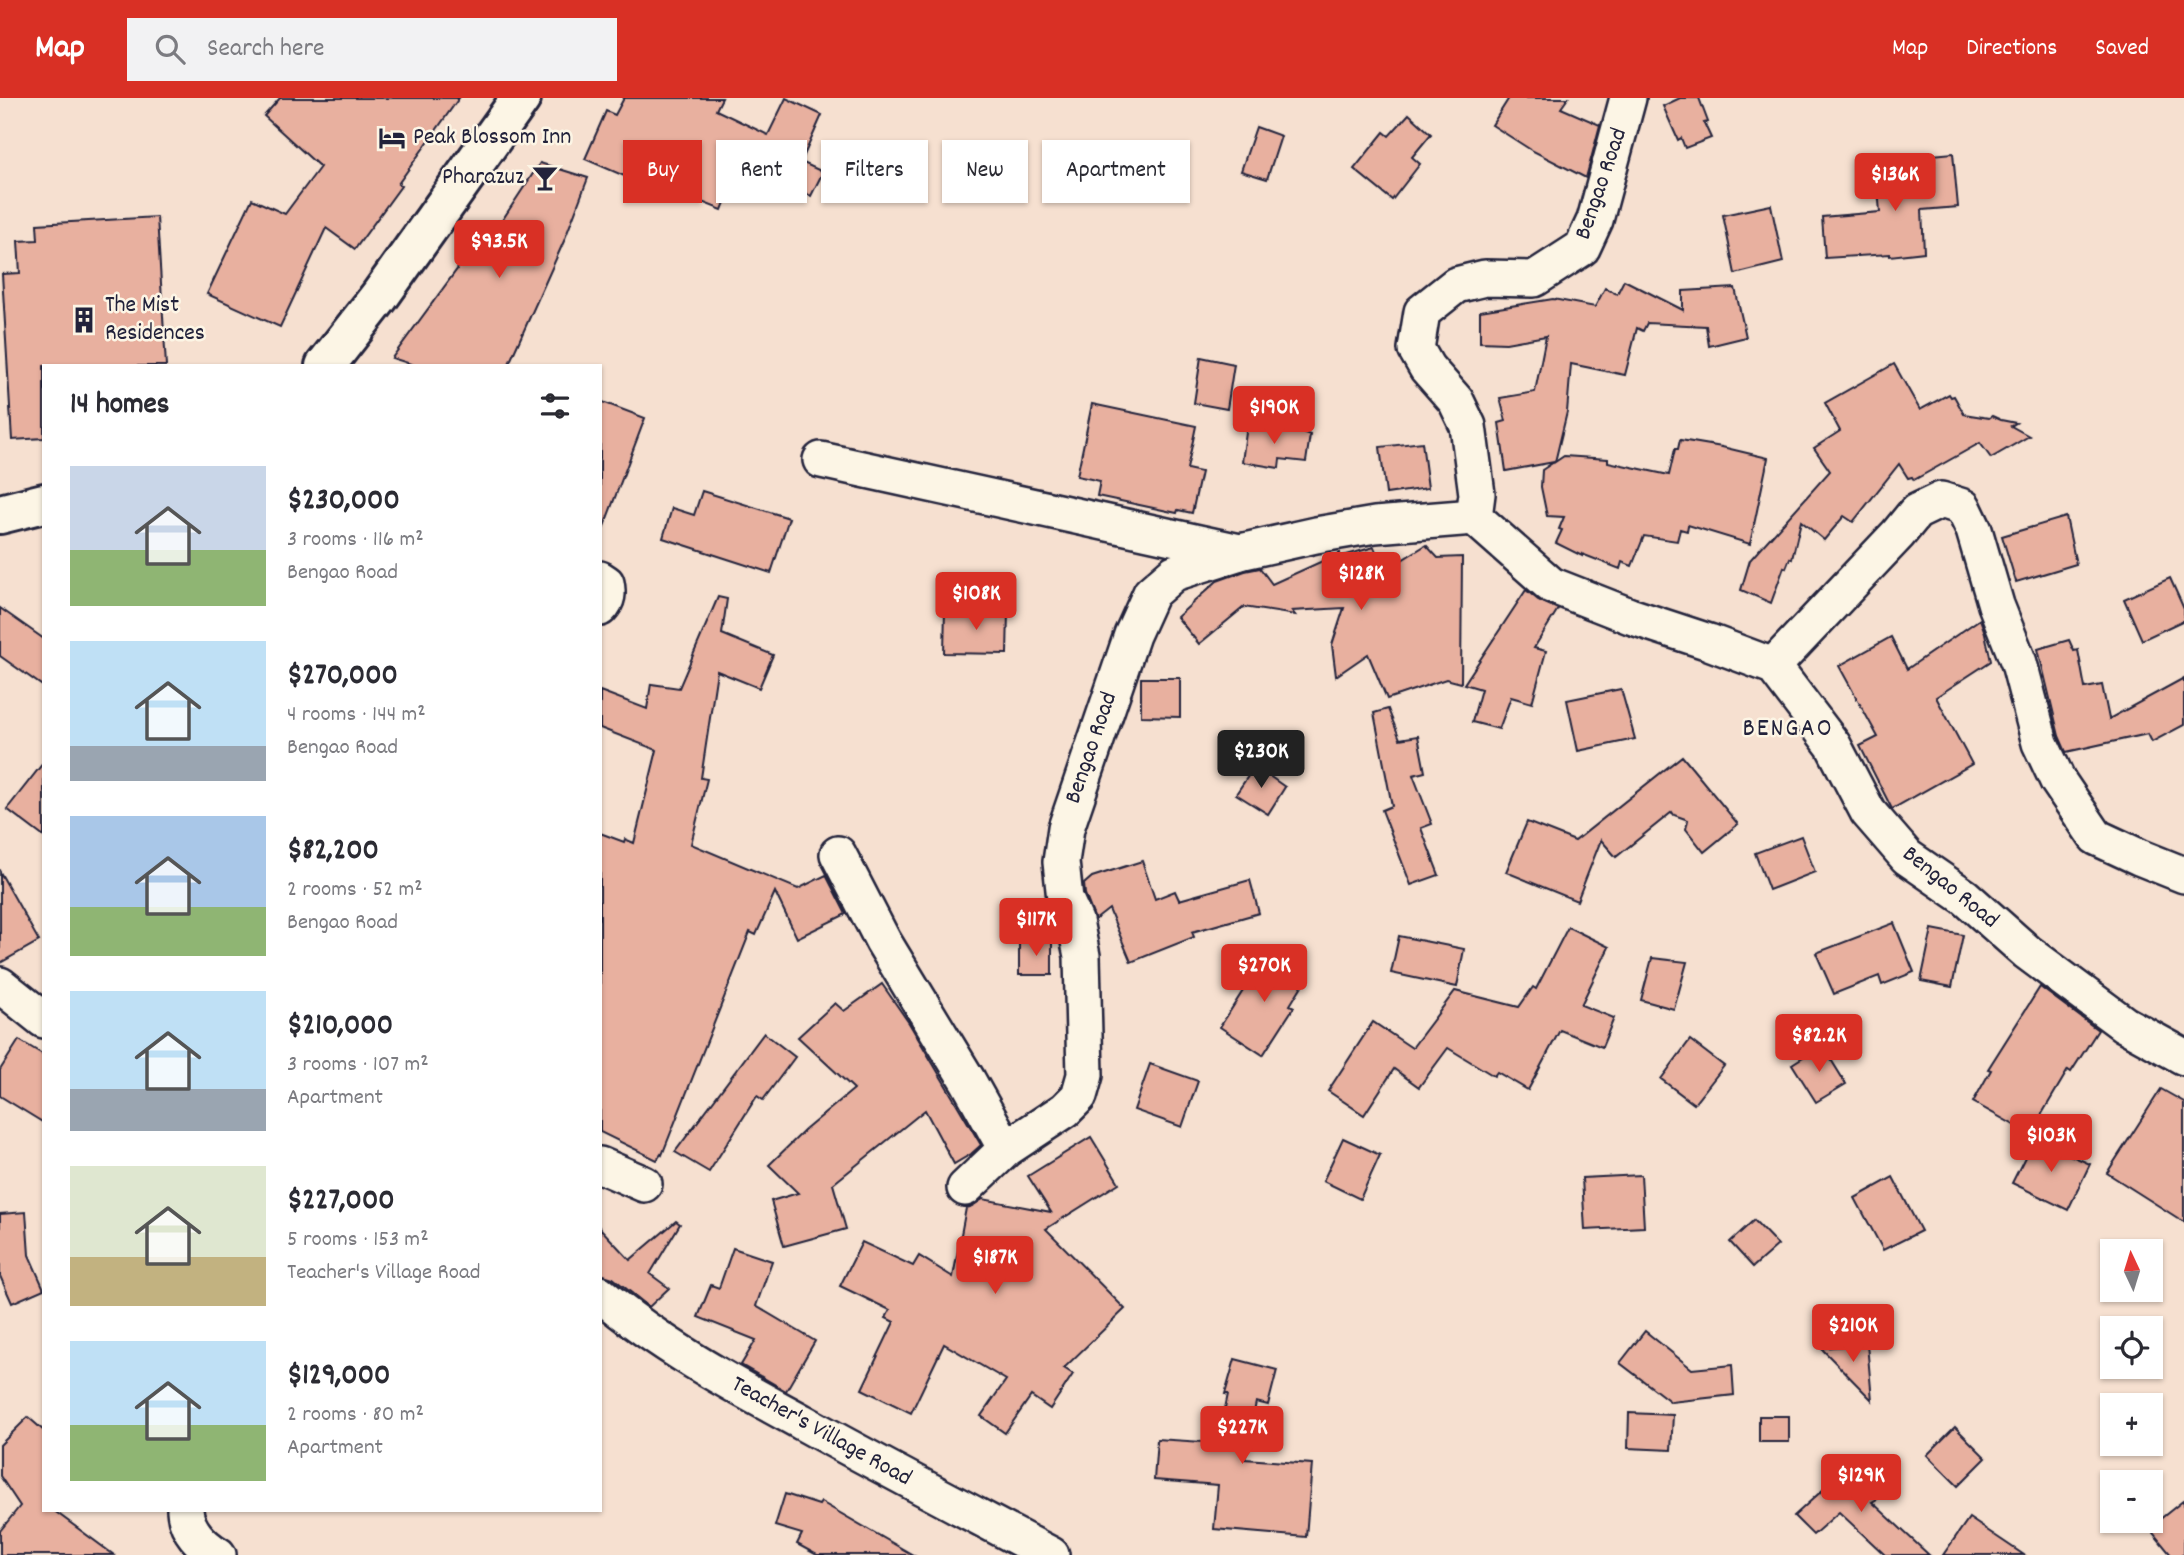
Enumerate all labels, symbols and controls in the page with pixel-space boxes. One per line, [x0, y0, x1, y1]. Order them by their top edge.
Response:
search box [127, 18, 617, 81]
text: Map [35, 26, 85, 73]
icon: search [151, 30, 189, 68]
text: Search here [207, 31, 325, 68]
text: Map [1892, 32, 1928, 66]
text: Directions [1966, 32, 2057, 66]
text: Saved [2095, 32, 2149, 66]
place label: Peak Blossom Inn [413, 121, 571, 155]
hotel icon: Peak Blossom Inn [377, 123, 407, 153]
street label: Bengao Road [1567, 124, 1637, 244]
chip: Buy [623, 140, 702, 203]
chip: Rent [716, 140, 807, 203]
chip: Filters [821, 140, 928, 203]
chip: New [942, 140, 1028, 203]
chip: Apartment [1042, 140, 1190, 203]
pin: $136K [1846, 153, 1944, 213]
text: $136K [1871, 159, 1919, 192]
place label: Pharazuz [442, 161, 524, 195]
bar icon: Pharazuz [530, 163, 560, 193]
pin: $93.5K [442, 220, 556, 280]
text: $93.5K [470, 226, 528, 259]
place label: The Mist Residences [105, 289, 205, 351]
building icon: The Mist Residences [69, 305, 99, 335]
text: 14 homes [70, 385, 169, 428]
pin: $190K [1225, 386, 1323, 446]
icon: filters [536, 387, 574, 425]
text: $190K [1249, 392, 1299, 425]
text: $230,000 [287, 481, 400, 524]
icon: home [126, 494, 210, 578]
text: 3 rooms · 116 m² [287, 524, 424, 557]
pin: $128K [1312, 552, 1410, 612]
text: Bengao Road [287, 557, 398, 590]
text: $128K [1338, 558, 1384, 591]
pin: $108K [927, 573, 1025, 632]
text: $108K [951, 578, 1001, 611]
text: $270,000 [287, 656, 398, 699]
icon: home [126, 669, 210, 753]
street label: Bengao Road [1057, 688, 1127, 808]
text: 4 rooms · 144 m² [287, 699, 426, 732]
district label: BENGAO [1742, 711, 1834, 748]
pin: $230K [1212, 730, 1310, 790]
text: Bengao Road [287, 732, 398, 765]
text: $230K [1233, 736, 1289, 769]
text: $82,200 [287, 831, 379, 874]
street label: Bengao Road [1894, 838, 2006, 938]
icon: home [126, 844, 210, 928]
text: 2 rooms · 52 m² [287, 874, 423, 907]
pin: $117K [987, 898, 1085, 958]
text: $117K [1015, 904, 1057, 937]
text: Bengao Road [287, 907, 398, 940]
pin: $270K [1215, 944, 1313, 1004]
text: $270K [1237, 950, 1291, 983]
text: $210,000 [287, 1006, 393, 1049]
pin: $82.2K [1762, 1014, 1876, 1074]
icon: home [126, 1019, 210, 1103]
text: $82.2K [1791, 1020, 1847, 1053]
text: 3 rooms · 107 m² [287, 1049, 429, 1082]
text: Apartment [287, 1082, 383, 1115]
pin: $103K [2002, 1114, 2100, 1174]
text: $103K [2026, 1120, 2076, 1153]
text: $227,000 [287, 1181, 395, 1224]
icon: home [126, 1194, 210, 1278]
text: 5 rooms · 153 m² [287, 1224, 429, 1257]
pin: $187K [946, 1236, 1044, 1296]
north arrow [2100, 1239, 2163, 1302]
map controls [2100, 1239, 2163, 1533]
text: $187K [972, 1242, 1018, 1275]
text: Teacher's Village Road [287, 1257, 481, 1290]
pin: $210K [1804, 1304, 1902, 1364]
text: $210K [1828, 1310, 1878, 1343]
button: locate [2100, 1316, 2163, 1379]
text: $129,000 [287, 1356, 390, 1399]
street label: Teacher's Village Road [724, 1368, 918, 1496]
icon: home [126, 1369, 210, 1453]
button: + [2100, 1393, 2163, 1456]
text: 2 rooms · 80 m² [287, 1399, 424, 1432]
pin: $227K [1193, 1406, 1291, 1466]
text: $227K [1216, 1412, 1268, 1445]
text: Apartment [287, 1432, 383, 1465]
pin: $129K [1812, 1454, 1910, 1514]
text: $129K [1837, 1460, 1885, 1493]
button: − [2100, 1470, 2163, 1533]

